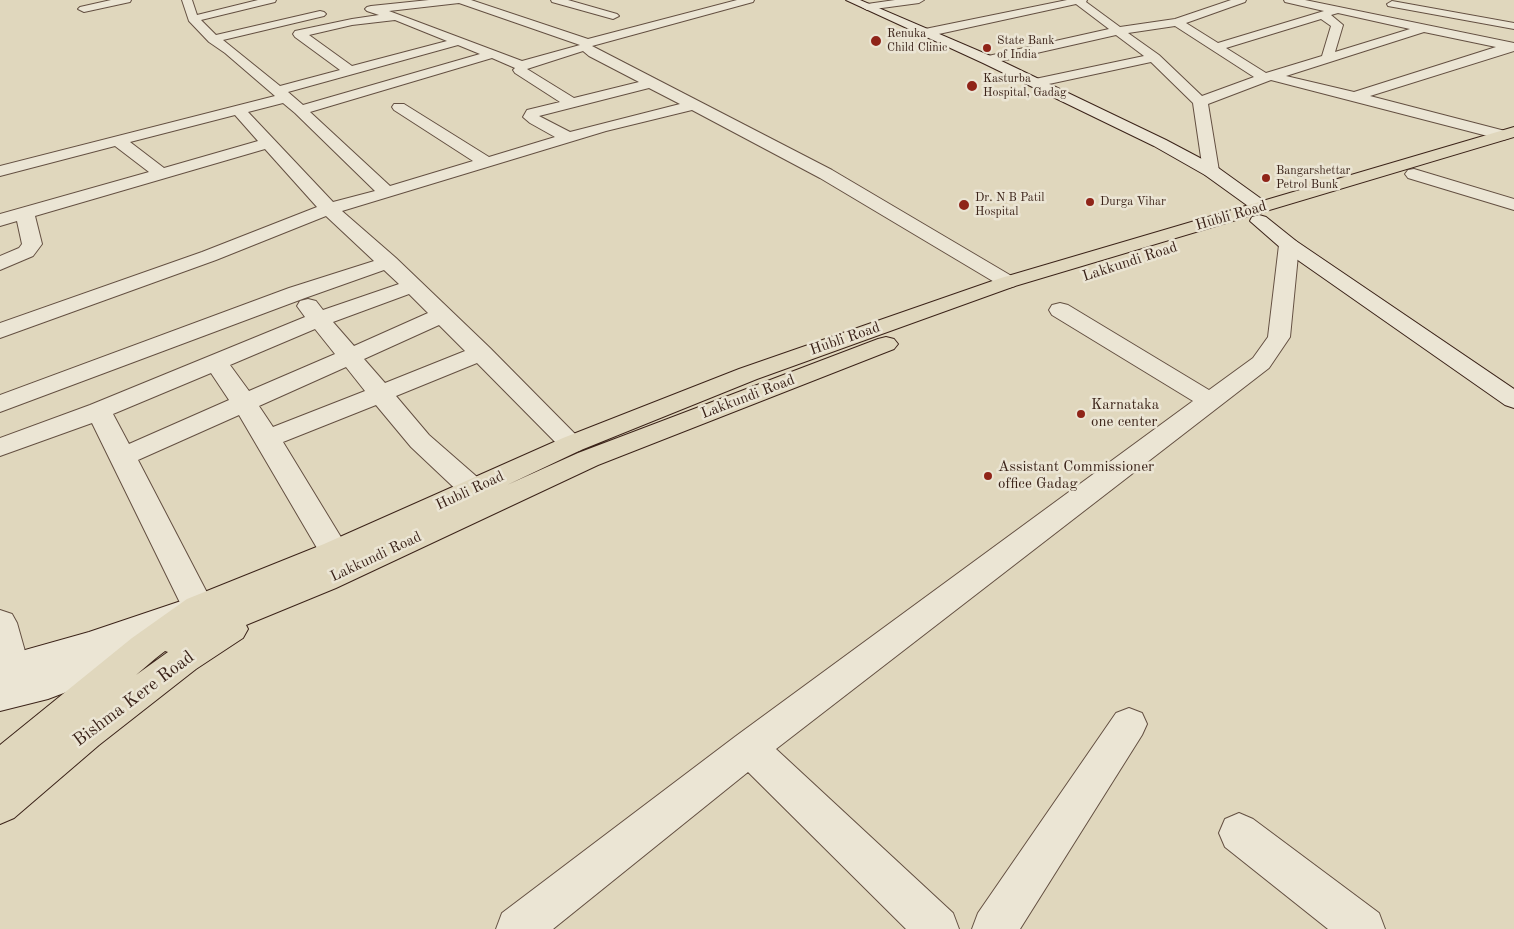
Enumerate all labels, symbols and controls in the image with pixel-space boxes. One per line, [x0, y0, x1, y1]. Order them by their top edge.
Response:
place label: Renuka Child Clinic [887, 27, 947, 55]
marker: Renuka Child Clinic [869, 34, 883, 48]
place label: State Bank of India [997, 34, 1055, 62]
marker: State Bank of India [981, 42, 993, 54]
place label: Kasturba Hospital, Gadag [983, 72, 1066, 100]
marker: Kasturba Hospital, Gadag [965, 79, 979, 93]
place label: Bangarshettar Petrol Bunk [1276, 164, 1351, 192]
marker: Bangarshettar Petrol Bunk [1260, 172, 1272, 184]
place label: Dr. N B Patil Hospital [975, 191, 1044, 219]
place label: Durga Vihar [1100, 195, 1166, 209]
marker: Durga Vihar [1084, 196, 1096, 208]
street label: Hubli Road [1193, 197, 1269, 235]
marker: Dr. N B Patil Hospital [957, 198, 971, 212]
street label: Lakkundi Road [1080, 238, 1180, 286]
street label: Hubli Road [807, 319, 883, 359]
street label: Lakkundi Road [699, 371, 797, 423]
place label: Karnataka one center [1091, 396, 1159, 431]
marker: Karnataka one center [1075, 408, 1087, 420]
place label: Assistant Commissioner office Gadag [998, 458, 1154, 493]
street label: Hubli Road [433, 467, 507, 515]
marker: Assistant Commissioner office Gadag [982, 470, 994, 482]
street label: Lakkundi Road [327, 528, 425, 586]
street label: Bishma Kere Road [69, 647, 199, 751]

